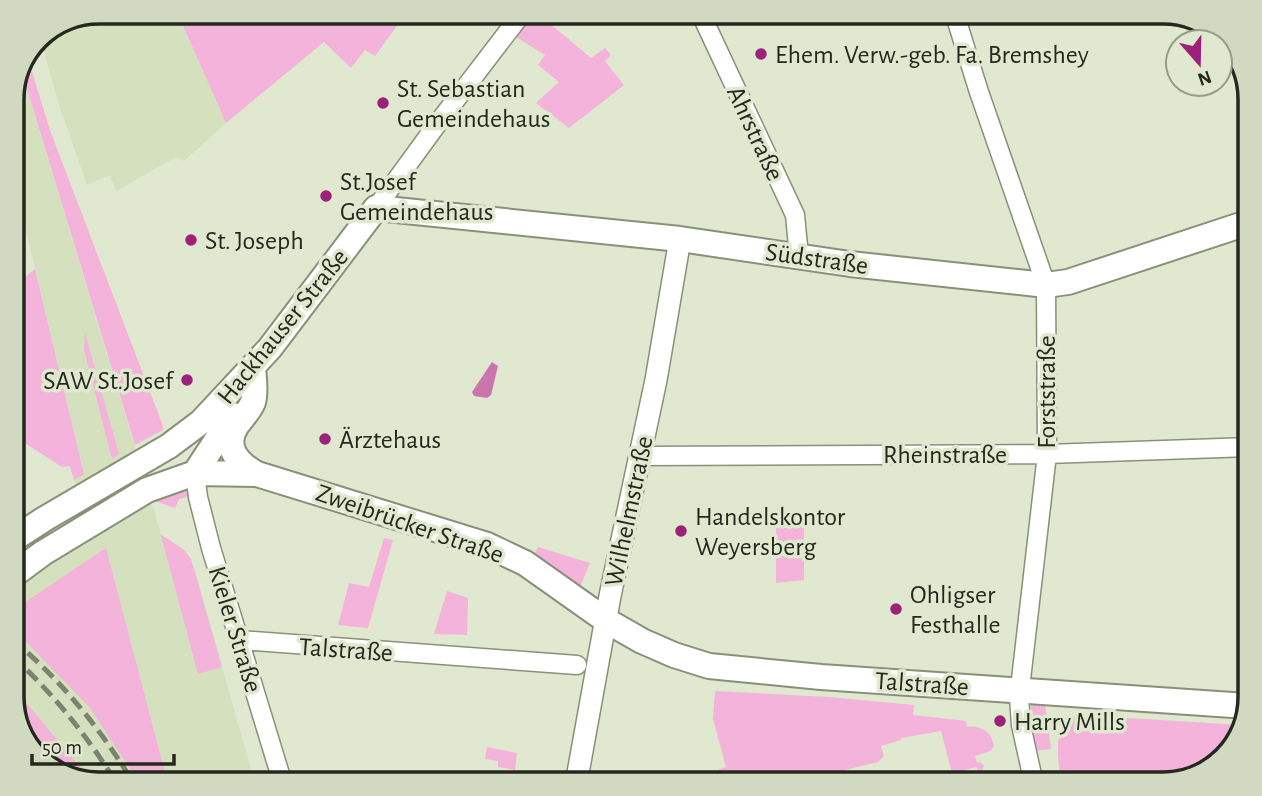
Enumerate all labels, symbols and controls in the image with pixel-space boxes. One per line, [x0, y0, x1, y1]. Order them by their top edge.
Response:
north arrow [1164, 28, 1234, 98]
place label: Ehem. Verw.-geb. Fa. Bremshey [775, 42, 1089, 68]
marker: Ehem. Verw.-geb. Fa. Bremshey [753, 46, 769, 62]
text: N [1195, 66, 1214, 89]
place label: St. Sebastian Gemeindehaus [397, 76, 550, 132]
street label: Ahrstraße [722, 82, 788, 185]
marker: St. Sebastian Gemeindehaus [375, 95, 391, 111]
place label: St.Josef Gemeindehaus [340, 169, 493, 225]
marker: St.Josef Gemeindehaus [318, 188, 334, 204]
place label: St. Joseph [205, 228, 304, 254]
marker: St. Joseph [183, 232, 199, 248]
street label: Südstraße [764, 239, 870, 279]
street label: Hackhauser Straße [212, 244, 353, 409]
street label: Forststraße [1034, 335, 1060, 449]
place label: SAW St.Josef [43, 368, 175, 394]
marker: SAW St.Josef [179, 372, 195, 388]
place label: Ärztehaus [339, 426, 441, 453]
marker: Ärztehaus [317, 431, 333, 447]
street label: Wilhelmstraße [600, 434, 658, 589]
street label: Rheinstraße [883, 442, 1007, 468]
street label: Zweibrücker Straße [313, 480, 507, 568]
place label: Handelskontor Weyersberg [695, 504, 846, 560]
marker: Handelskontor Weyersberg [673, 523, 689, 539]
street label: Kieler Straße [204, 563, 267, 696]
place label: Ohligser Festhalle [910, 582, 1001, 638]
marker: Ohligser Festhalle [888, 601, 904, 617]
street label: Talstraße [298, 634, 394, 666]
street label: Talstraße [874, 668, 970, 700]
place label: Harry Mills [1014, 709, 1125, 735]
marker: Harry Mills [992, 713, 1008, 729]
scale bar [32, 722, 173, 766]
text: 50 m [42, 737, 82, 758]

